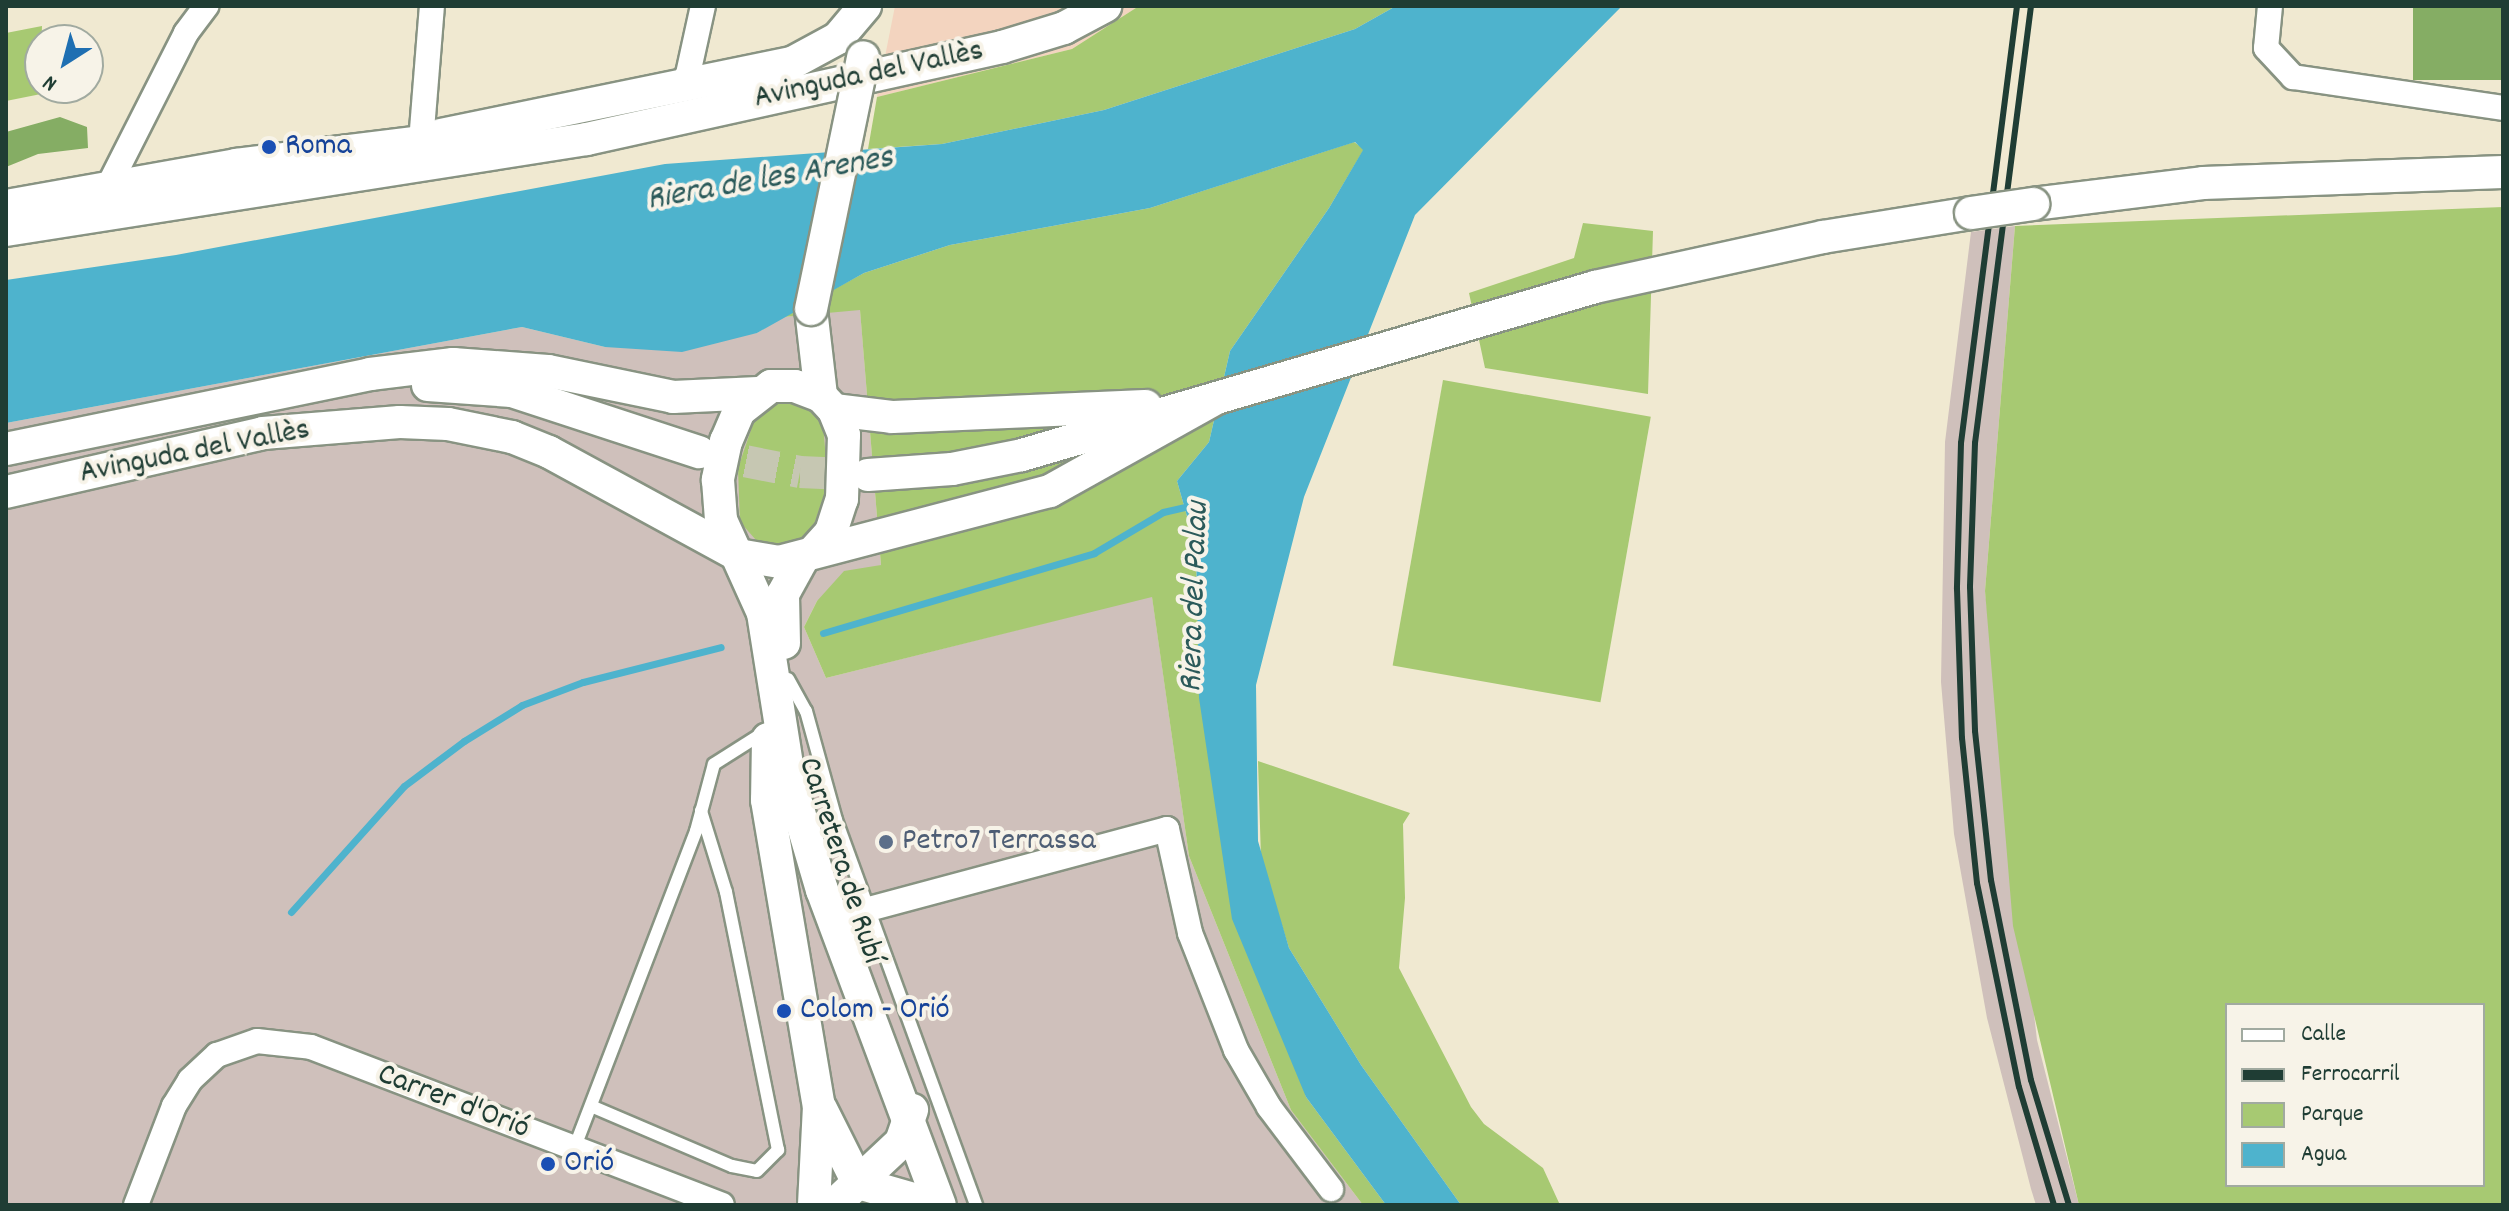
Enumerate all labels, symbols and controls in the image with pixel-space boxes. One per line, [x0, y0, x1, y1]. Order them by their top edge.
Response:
north arrow [24, 24, 104, 104]
street label: Avinguda del Vallès [751, 33, 987, 119]
text: N [37, 66, 64, 98]
place label: Roma [285, 128, 352, 166]
marker: Roma [260, 138, 278, 156]
water label: Riera de les Arenes [644, 138, 896, 222]
street label: Avinguda del Vallès [77, 412, 313, 494]
water label: Riera del Palau [1172, 501, 1220, 693]
street label: Carretera de Rubí [788, 753, 890, 969]
place label: Petro7 Terrassa [902, 823, 1096, 861]
marker: Petro7 Terrassa [877, 833, 895, 851]
place label: Colom - Orió [800, 992, 950, 1030]
marker: Colom - Orió [775, 1002, 793, 1020]
legend [2225, 1003, 2485, 1187]
text: Calle [2301, 1018, 2346, 1052]
street label: Carrer d'Orió [372, 1056, 534, 1150]
text: Ferrocarril [2301, 1058, 2400, 1092]
text: Parque [2301, 1098, 2364, 1132]
text: Agua [2301, 1138, 2346, 1172]
place label: Orió [564, 1145, 614, 1183]
marker: Orió [539, 1155, 557, 1173]

